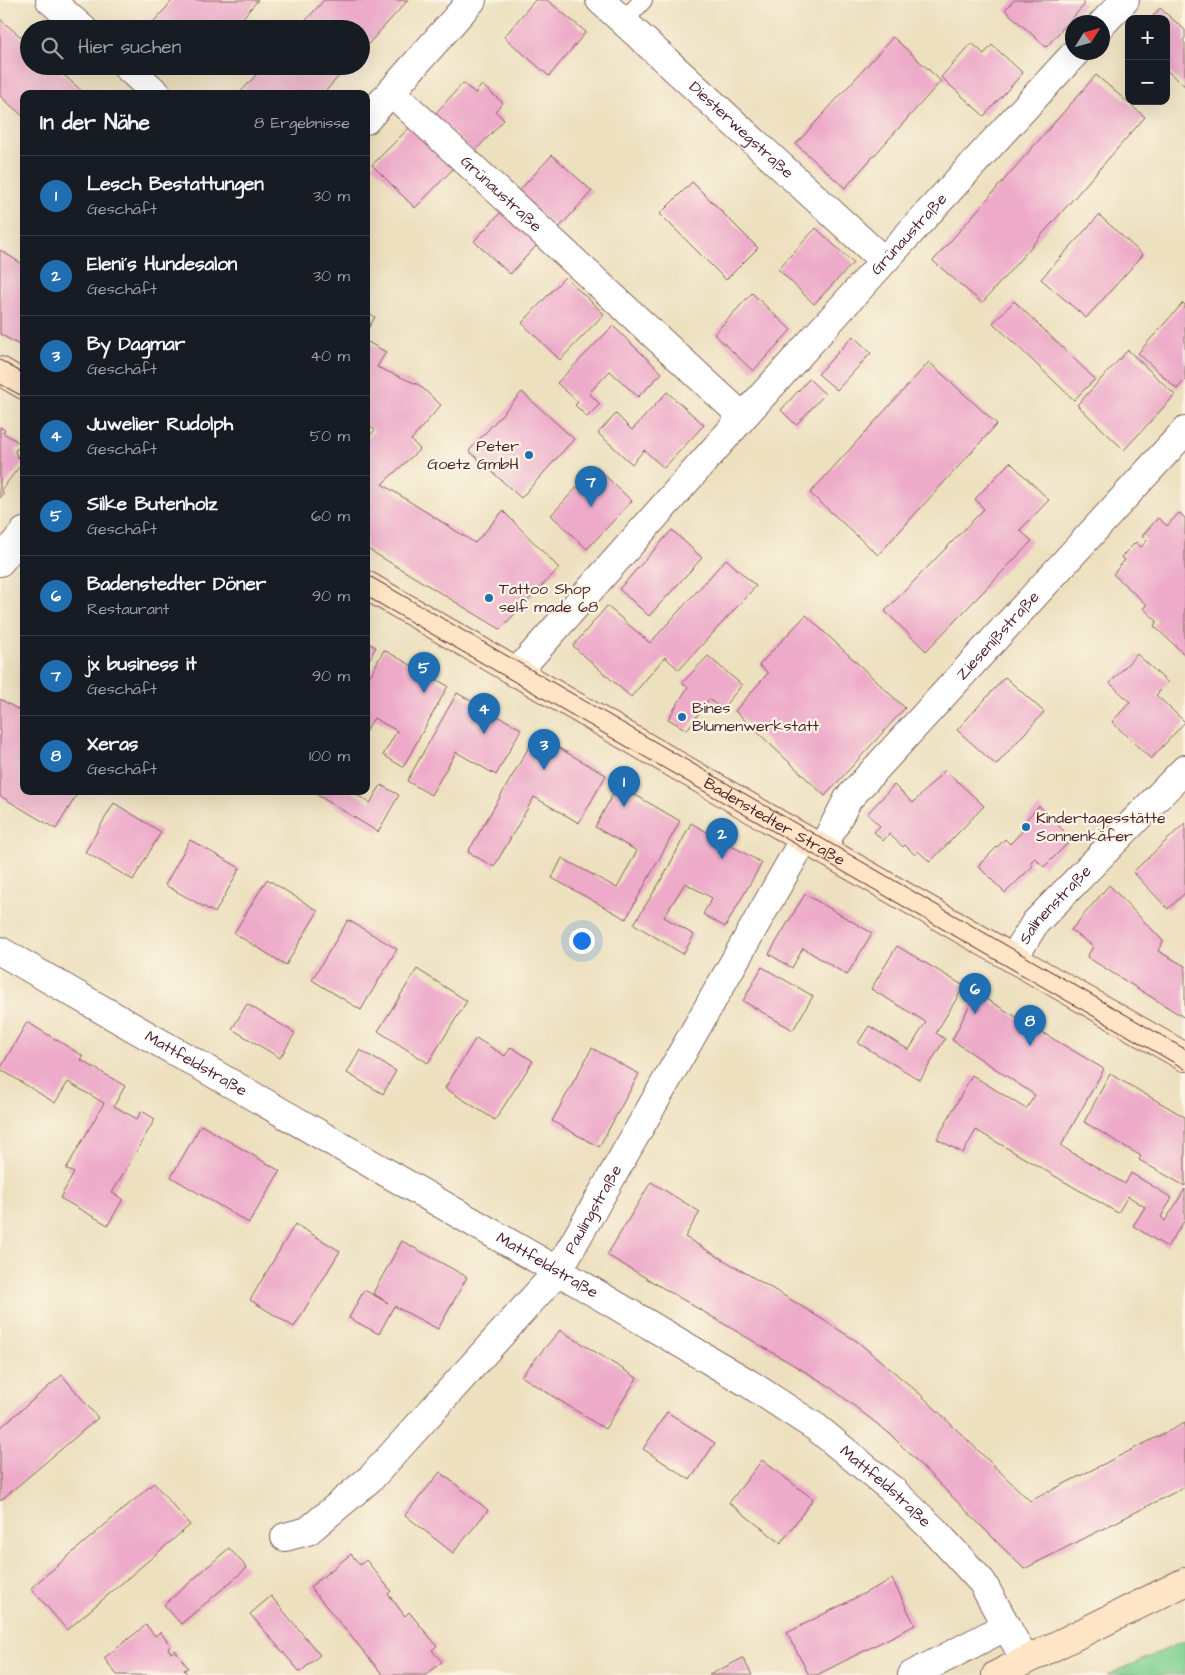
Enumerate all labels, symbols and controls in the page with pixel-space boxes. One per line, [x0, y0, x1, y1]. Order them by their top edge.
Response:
north arrow [1065, 15, 1110, 60]
map controls [1125, 15, 1170, 105]
button: + [1125, 15, 1170, 60]
search box [20, 20, 370, 75]
icon: search [38, 34, 66, 62]
text: Hier suchen [78, 34, 181, 61]
button: − [1125, 60, 1170, 105]
street label: Diesterwegstraße [684, 76, 799, 184]
text: In der Nähe [40, 108, 150, 137]
text: 8 Ergebnisse [254, 112, 350, 134]
street label: Grünaustraße [456, 150, 547, 237]
text: Lesch Bestattungen [87, 171, 264, 198]
text: 1 [55, 185, 57, 207]
text: 30 m [313, 185, 350, 207]
street label: Grünaustraße [866, 188, 952, 280]
text: Geschäft [87, 198, 157, 220]
text: Eleni´s Hundesalon [87, 251, 237, 278]
text: 2 [51, 265, 61, 287]
text: 30 m [313, 265, 350, 287]
text: Geschäft [87, 278, 157, 300]
text: By Dagmar [87, 331, 185, 358]
text: 3 [52, 345, 60, 367]
text: 40 m [310, 345, 350, 367]
text: Geschäft [87, 358, 157, 380]
text: Juwelier Rudolph [87, 411, 233, 438]
text: 4 [51, 425, 61, 447]
text: 50 m [310, 425, 350, 447]
place label: Peter Goetz GmbH [427, 435, 519, 475]
text: Geschäft [87, 438, 157, 460]
marker: Peter Goetz GmbH [523, 449, 535, 461]
pin: 7 [575, 466, 607, 507]
text: Silke Butenholz [87, 491, 218, 518]
text: 5 [50, 505, 62, 527]
text: 60 m [311, 505, 350, 527]
text: Geschäft [87, 518, 157, 540]
text: Badenstedter Döner [87, 571, 266, 598]
place label: Tattoo Shop self made 68 [499, 578, 598, 618]
text: 6 [51, 585, 61, 607]
text: 90 m [312, 585, 350, 607]
street label: Ziesenißstraße [951, 586, 1044, 685]
marker: Tattoo Shop self made 68 [483, 592, 495, 604]
text: Restaurant [87, 598, 169, 620]
text: jx business it [87, 651, 197, 678]
pin: 5 [408, 652, 440, 693]
text: 7 [51, 665, 61, 687]
text: 90 m [312, 665, 350, 687]
text: Geschäft [87, 678, 157, 700]
pin: 4 [468, 693, 500, 734]
place label: Bines Blumenwerkstatt [692, 697, 819, 737]
marker: Bines Blumenwerkstatt [676, 711, 688, 723]
pin: 3 [528, 729, 560, 770]
text: Xeras [87, 731, 138, 758]
text: 8 [51, 745, 61, 767]
text: 100 m [309, 745, 350, 767]
text: Geschäft [87, 758, 157, 780]
pin: 1 [608, 766, 640, 807]
street label: Badenstedter Straße [700, 772, 849, 871]
place label: Kindertagesstätte Sonnenkäfer [1036, 807, 1166, 847]
pin: 2 [706, 818, 738, 859]
marker: Kindertagesstätte Sonnenkäfer [1020, 821, 1032, 833]
street label: Salinenstraße [1014, 860, 1097, 948]
your location [569, 928, 595, 954]
pin: 6 [959, 973, 991, 1014]
pin: 8 [1014, 1005, 1046, 1046]
street label: Mattfeldstraße [141, 1025, 252, 1102]
street label: Paulingstraße [559, 1161, 627, 1258]
street label: Mattfeldstraße [492, 1227, 603, 1304]
street label: Mattfeldstraße [835, 1440, 936, 1533]

